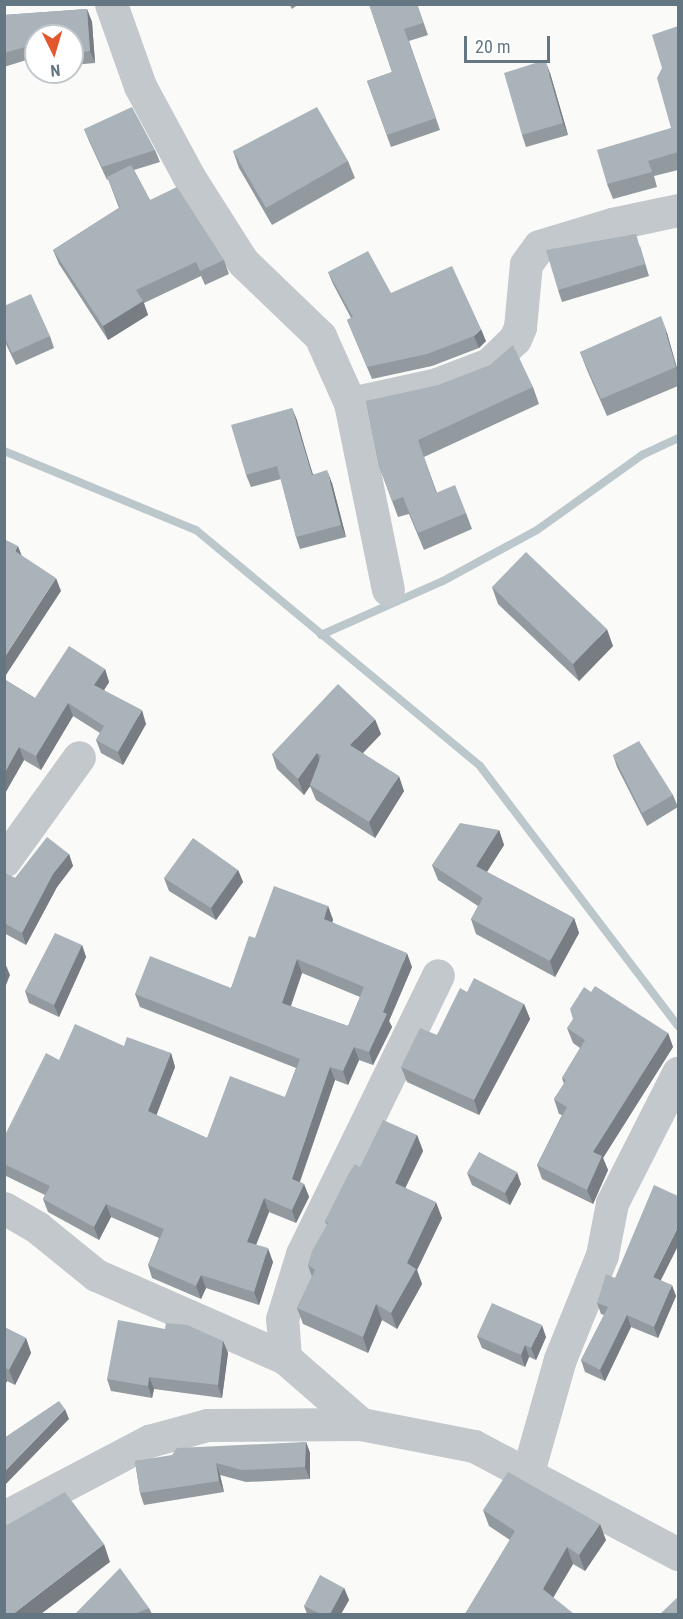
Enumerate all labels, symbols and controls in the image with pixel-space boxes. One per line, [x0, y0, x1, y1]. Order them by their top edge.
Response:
north arrow [24, 24, 84, 84]
scale bar [467, 24, 552, 62]
text: 20 m [475, 36, 510, 57]
text: N [50, 61, 61, 80]

